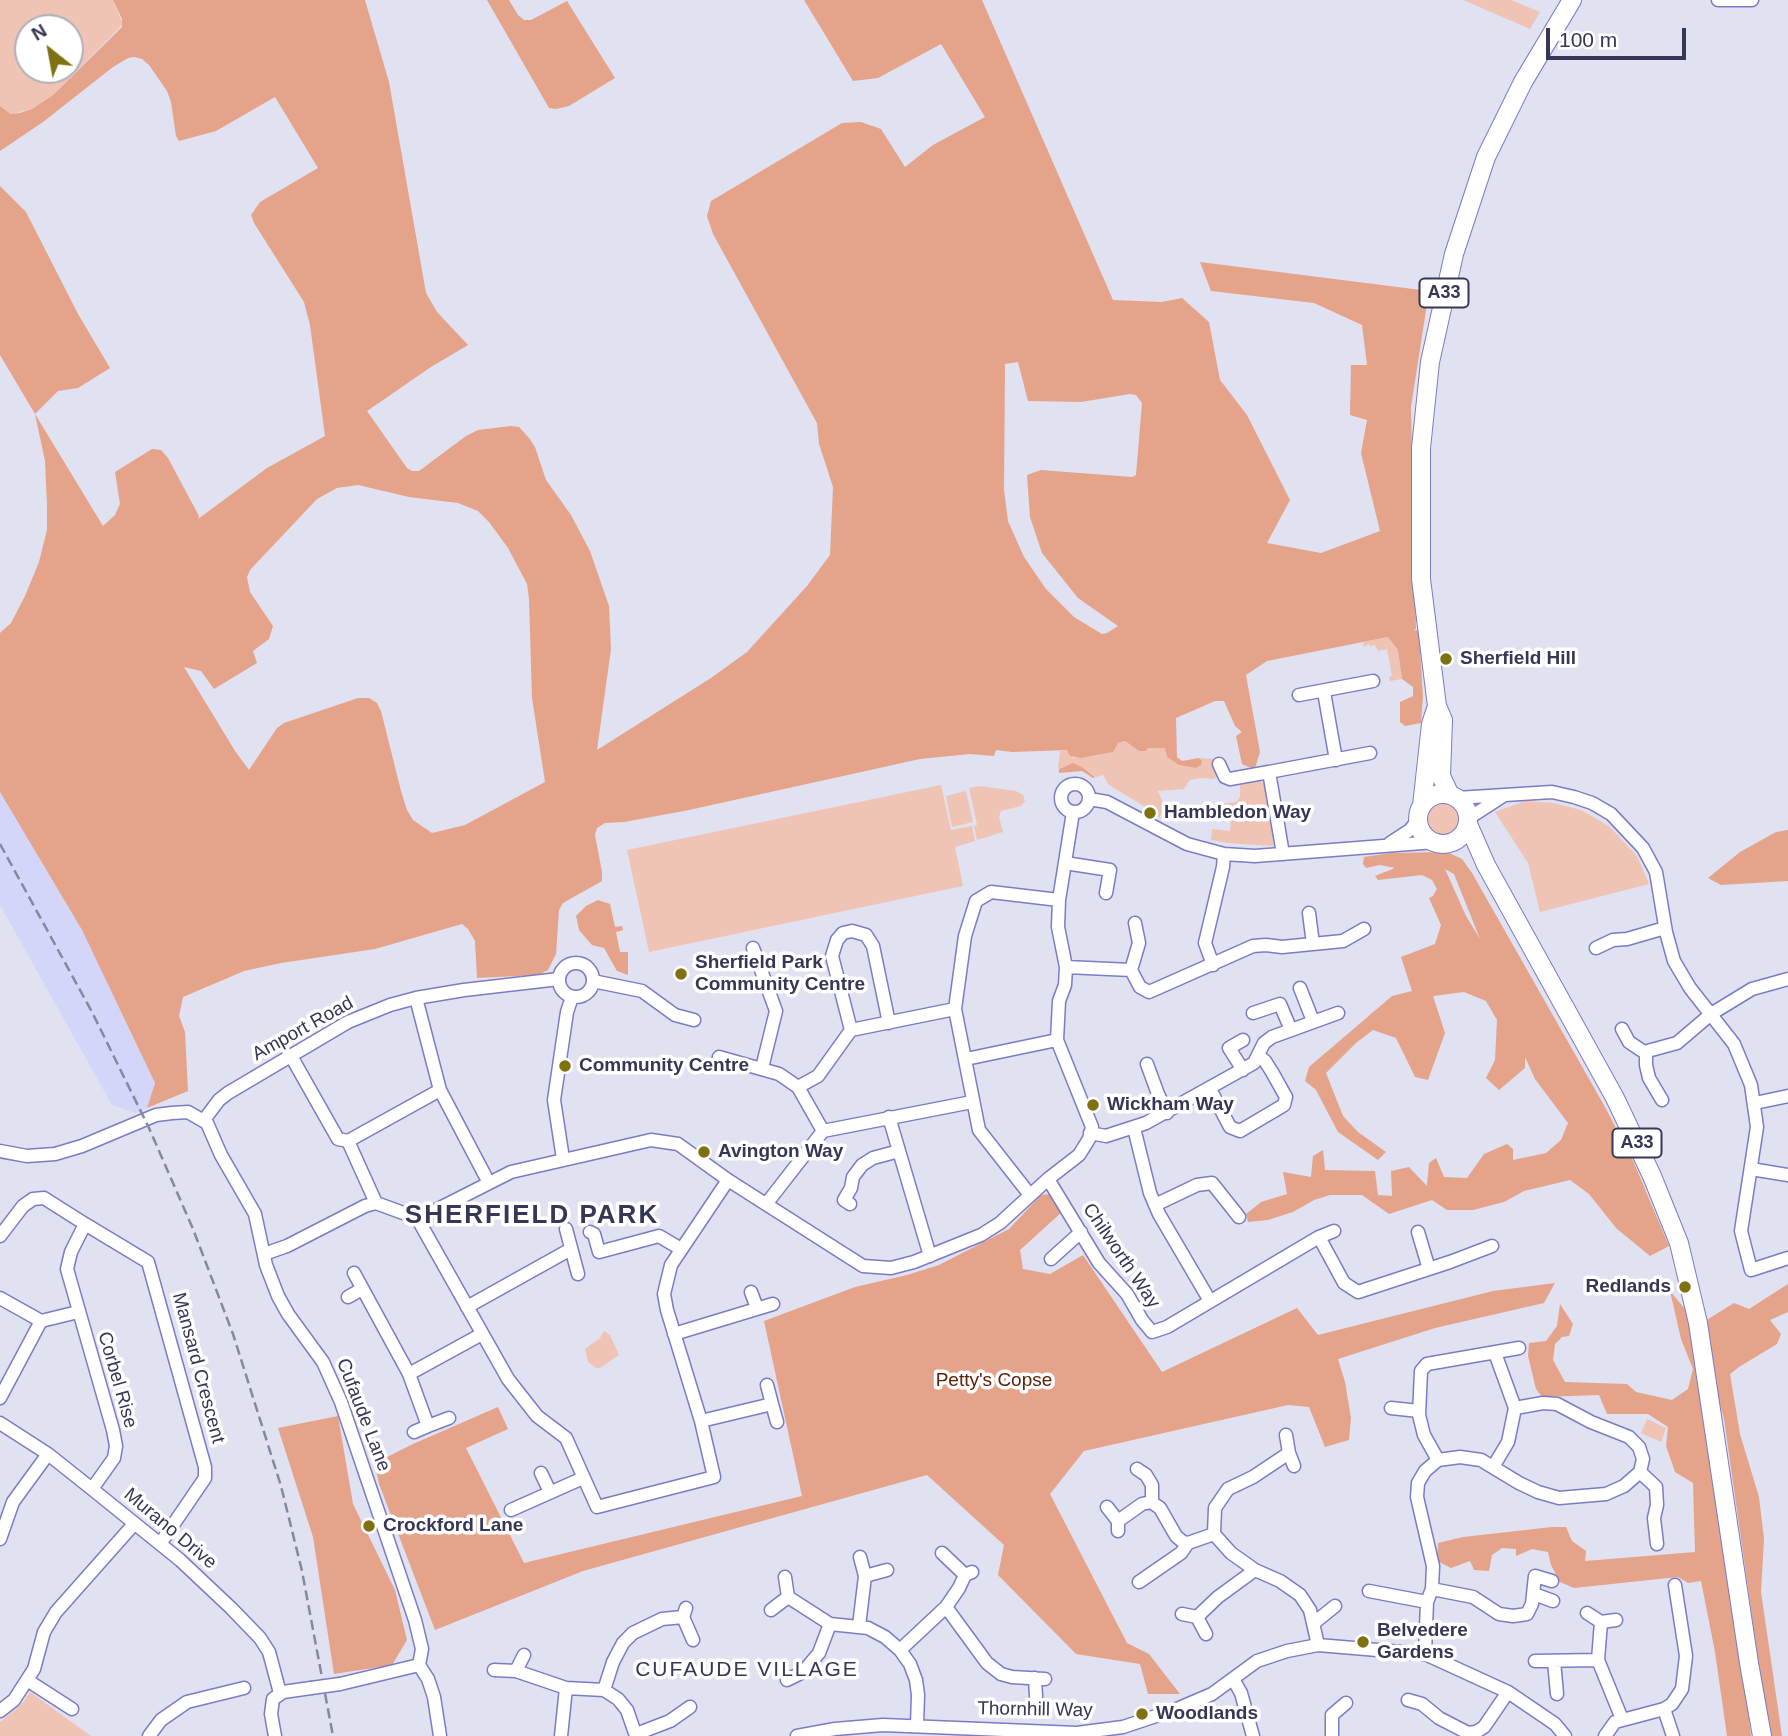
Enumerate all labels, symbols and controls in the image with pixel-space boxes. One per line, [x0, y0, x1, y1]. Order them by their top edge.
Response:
north arrow [14, 14, 84, 84]
scale bar [1550, 14, 1690, 58]
text: N [28, 20, 50, 45]
text: 100 m [1559, 28, 1617, 51]
road number: A33 [1420, 278, 1468, 307]
place label: Sherfield Hill [1460, 648, 1576, 670]
marker: Sherfield Hill [1438, 651, 1454, 667]
place label: Hambledon Way [1164, 802, 1311, 824]
marker: Hambledon Way [1142, 805, 1158, 821]
place label: Sherfield Park Community Centre [695, 952, 865, 996]
marker: Sherfield Park Community Centre [673, 966, 689, 982]
street label: Amport Road [249, 992, 357, 1066]
place label: Community Centre [579, 1055, 749, 1077]
marker: Community Centre [557, 1058, 573, 1074]
place label: Wickham Way [1107, 1094, 1234, 1116]
marker: Wickham Way [1085, 1097, 1101, 1113]
road number: A33 [1612, 1128, 1662, 1158]
place label: Avington Way [718, 1141, 843, 1163]
marker: Avington Way [696, 1144, 712, 1160]
street label: Chilworth Way [1078, 1199, 1164, 1313]
district label: SHERFIELD PARK [407, 1200, 657, 1232]
place label: Redlands [1585, 1276, 1671, 1298]
marker: Redlands [1677, 1279, 1693, 1295]
street label: Mansard Crescent [167, 1290, 229, 1446]
street label: Corbel Rise [92, 1329, 142, 1431]
street label: Cufaude Lane [331, 1355, 395, 1475]
park label: Petty's Copse [936, 1370, 1052, 1392]
street label: Murano Drive [119, 1484, 221, 1574]
place label: Crockford Lane [383, 1515, 523, 1537]
marker: Crockford Lane [361, 1518, 377, 1534]
place label: Belvedere Gardens [1377, 1620, 1468, 1664]
marker: Belvedere Gardens [1355, 1634, 1371, 1650]
district label: CUFAUDE VILLAGE [637, 1657, 857, 1683]
street label: Thornhill Way [977, 1698, 1093, 1722]
place label: Woodlands [1156, 1703, 1258, 1725]
marker: Woodlands [1134, 1706, 1150, 1722]

